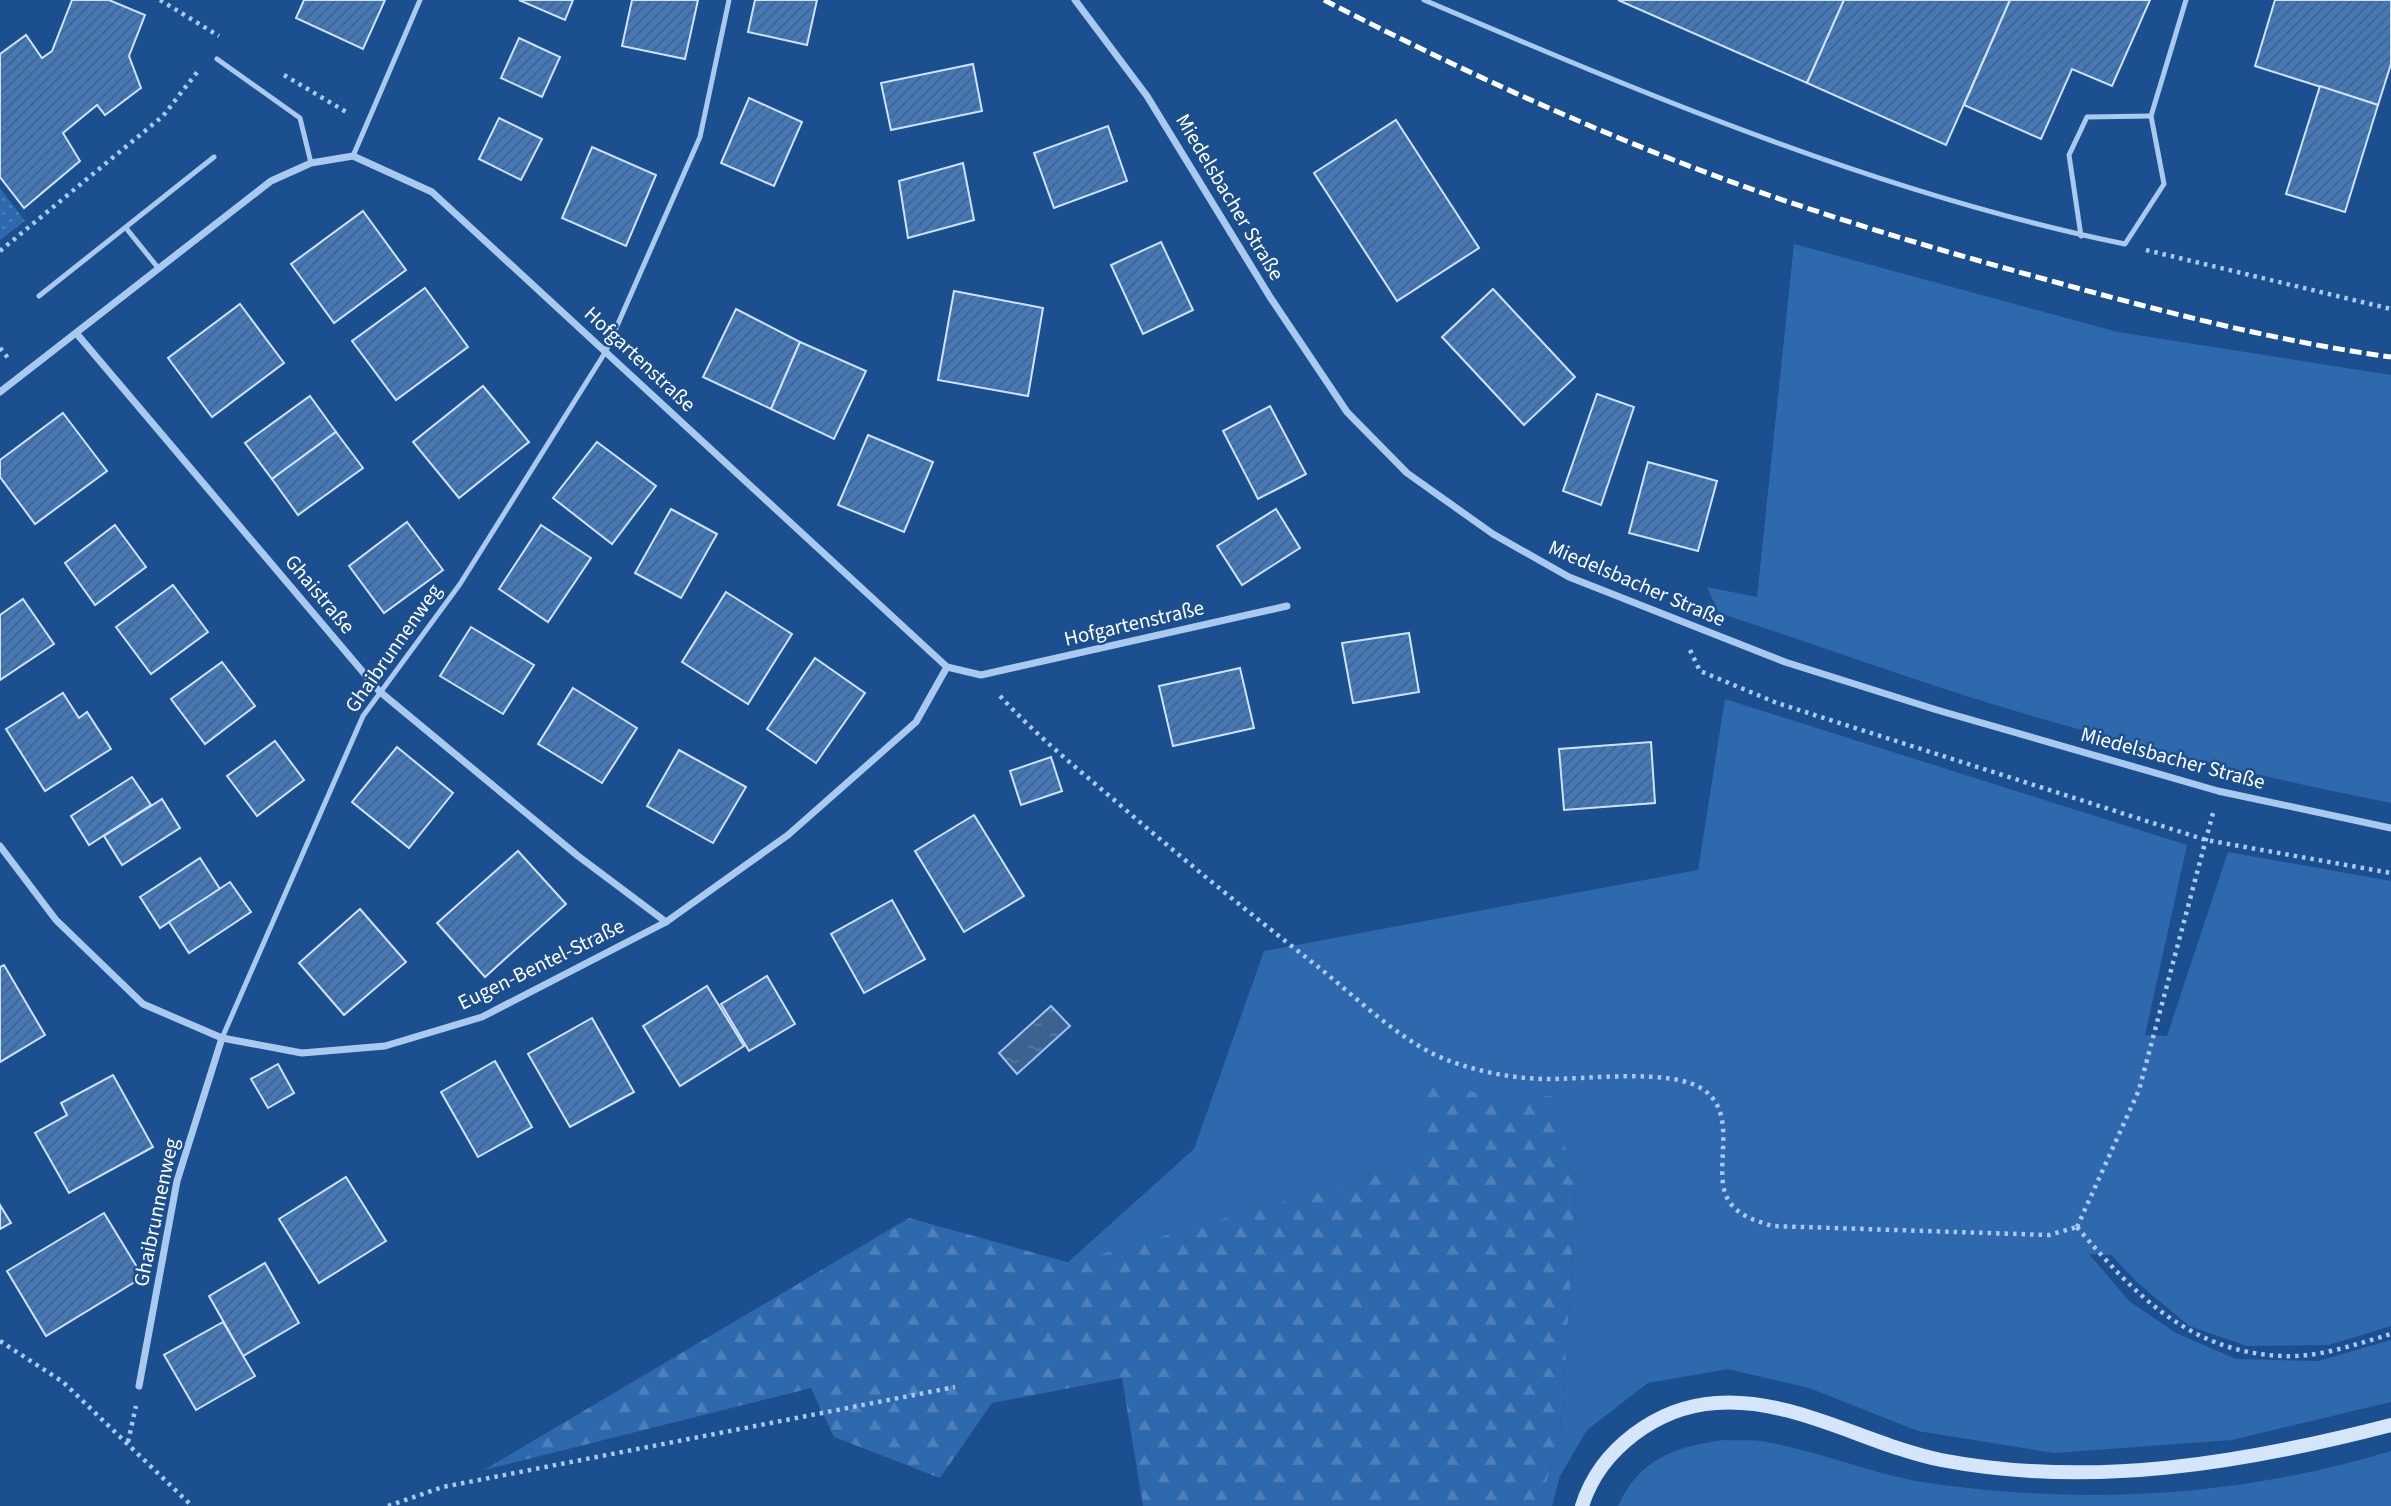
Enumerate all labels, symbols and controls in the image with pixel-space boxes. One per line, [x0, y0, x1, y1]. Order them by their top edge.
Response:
street label: Miedelsbacher Straße [1168, 108, 1292, 286]
street label: Hofgartenstraße [577, 299, 703, 419]
street label: Miedelsbacher Straße [1544, 532, 1730, 634]
street label: Ghaistraße [278, 548, 362, 640]
street label: Ghaibrunnenweg [337, 577, 449, 719]
street label: Hofgartenstraße [1061, 592, 1207, 654]
street label: Miedelsbacher Straße [2078, 719, 2268, 797]
street label: Eugen-Bentel-Straße [453, 911, 629, 1017]
street label: Ghaibrunnenweg [126, 1135, 186, 1289]

